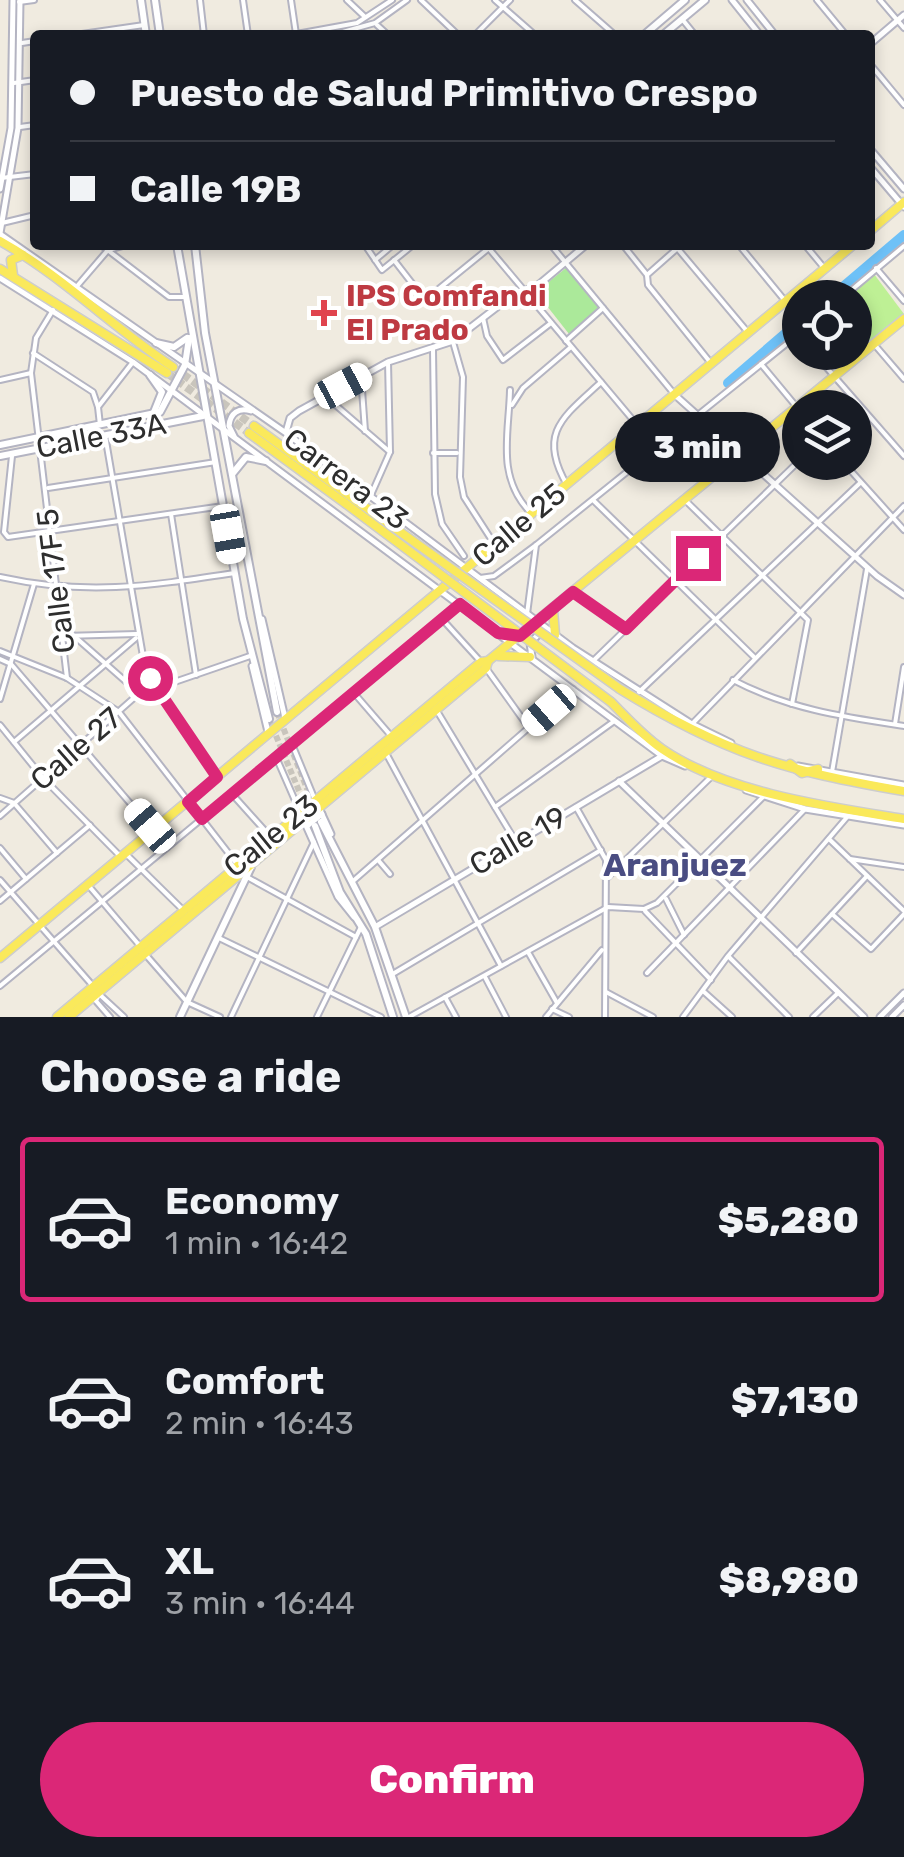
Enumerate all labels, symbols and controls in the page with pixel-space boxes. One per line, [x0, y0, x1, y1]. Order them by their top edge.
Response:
text: Puesto de Salud Primitivo Crespo [130, 70, 758, 116]
text: Calle 19B [130, 166, 302, 212]
place label: IPS Comfandi El Prado [346, 278, 547, 348]
map controls [782, 280, 872, 480]
button: locate [782, 280, 872, 370]
marker: IPS Comfandi El Prado [311, 300, 337, 326]
car [309, 359, 377, 413]
button: layers [782, 390, 872, 480]
street label: Calle 33A [33, 406, 169, 466]
callout: 3 min [616, 413, 780, 483]
street label: Carrera 23 [277, 421, 415, 537]
text: 3 min [653, 428, 742, 466]
street label: Calle 25 [465, 476, 573, 574]
car [208, 502, 248, 566]
street label: Calle 17F 5 [29, 506, 83, 656]
route end [676, 536, 721, 581]
route start [128, 656, 173, 701]
car [517, 679, 581, 741]
street label: Calle 27 [23, 700, 129, 798]
street label: Calle 23 [217, 787, 325, 885]
car [119, 794, 181, 858]
street label: Calle 19 [463, 799, 573, 883]
district label: Aranjuez [603, 846, 747, 884]
text: Choose a ride [40, 1050, 342, 1103]
icon: car [45, 1175, 135, 1265]
text: Economy [165, 1178, 339, 1224]
text: $5,280 [718, 1197, 859, 1243]
text: 1 min · 16:42 [165, 1224, 348, 1262]
icon: car [45, 1355, 135, 1445]
text: Comfort [165, 1358, 324, 1404]
text: $7,130 [731, 1377, 859, 1423]
text: 2 min · 16:43 [165, 1404, 354, 1442]
icon: car [45, 1535, 135, 1625]
text: XL [165, 1538, 214, 1584]
text: $8,980 [719, 1557, 859, 1603]
text: 3 min · 16:44 [165, 1584, 355, 1622]
button: Confirm [40, 1722, 864, 1837]

